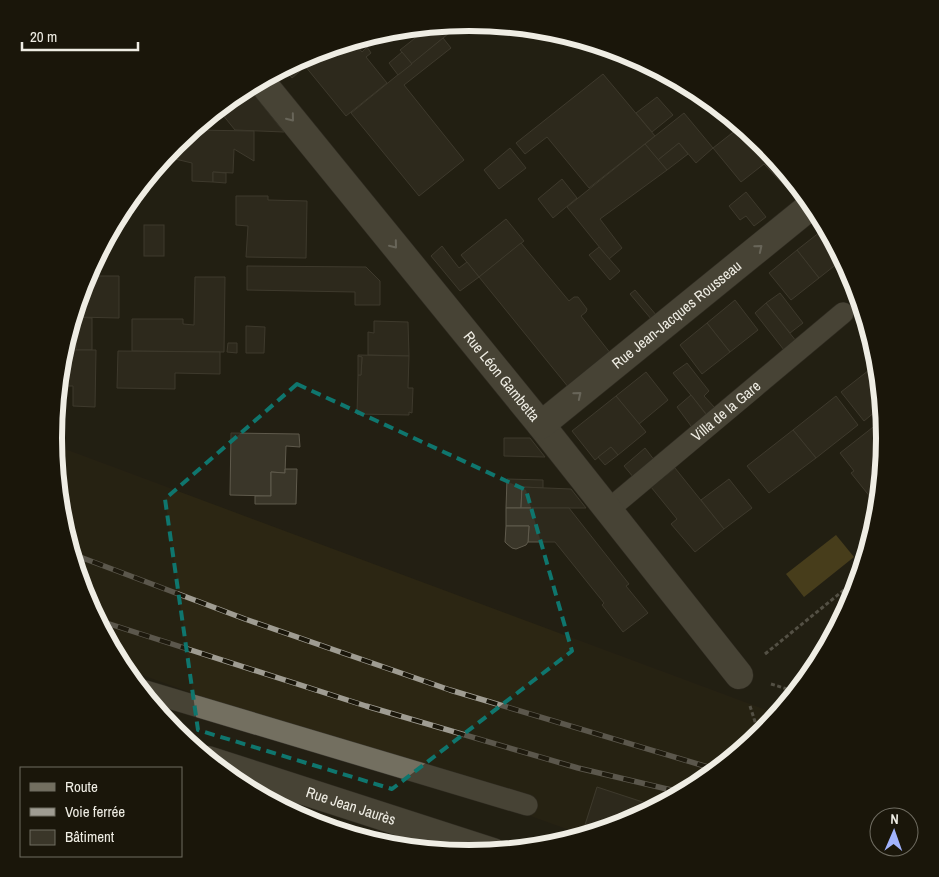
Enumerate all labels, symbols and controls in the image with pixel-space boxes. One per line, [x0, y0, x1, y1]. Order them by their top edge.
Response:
scale bar [22, 20, 139, 52]
text: 20 m [30, 26, 57, 47]
one-way arrow [286, 113, 295, 122]
one-way arrow [388, 239, 397, 248]
one-way arrow [753, 246, 762, 254]
street label: Rue Jean-Jacques Rousseau [607, 255, 746, 373]
street label: Rue Léon Gambetta [459, 327, 545, 426]
street label: Villa de la Gare [687, 375, 765, 446]
one-way arrow [573, 391, 582, 400]
legend [20, 767, 182, 857]
text: Route [65, 776, 98, 797]
street label: Rue Jean Jaurès [303, 781, 398, 830]
text: Voie ferrée [65, 801, 125, 822]
north arrow [869, 807, 919, 857]
text: N [890, 810, 899, 828]
text: Bâtiment [65, 826, 115, 847]

